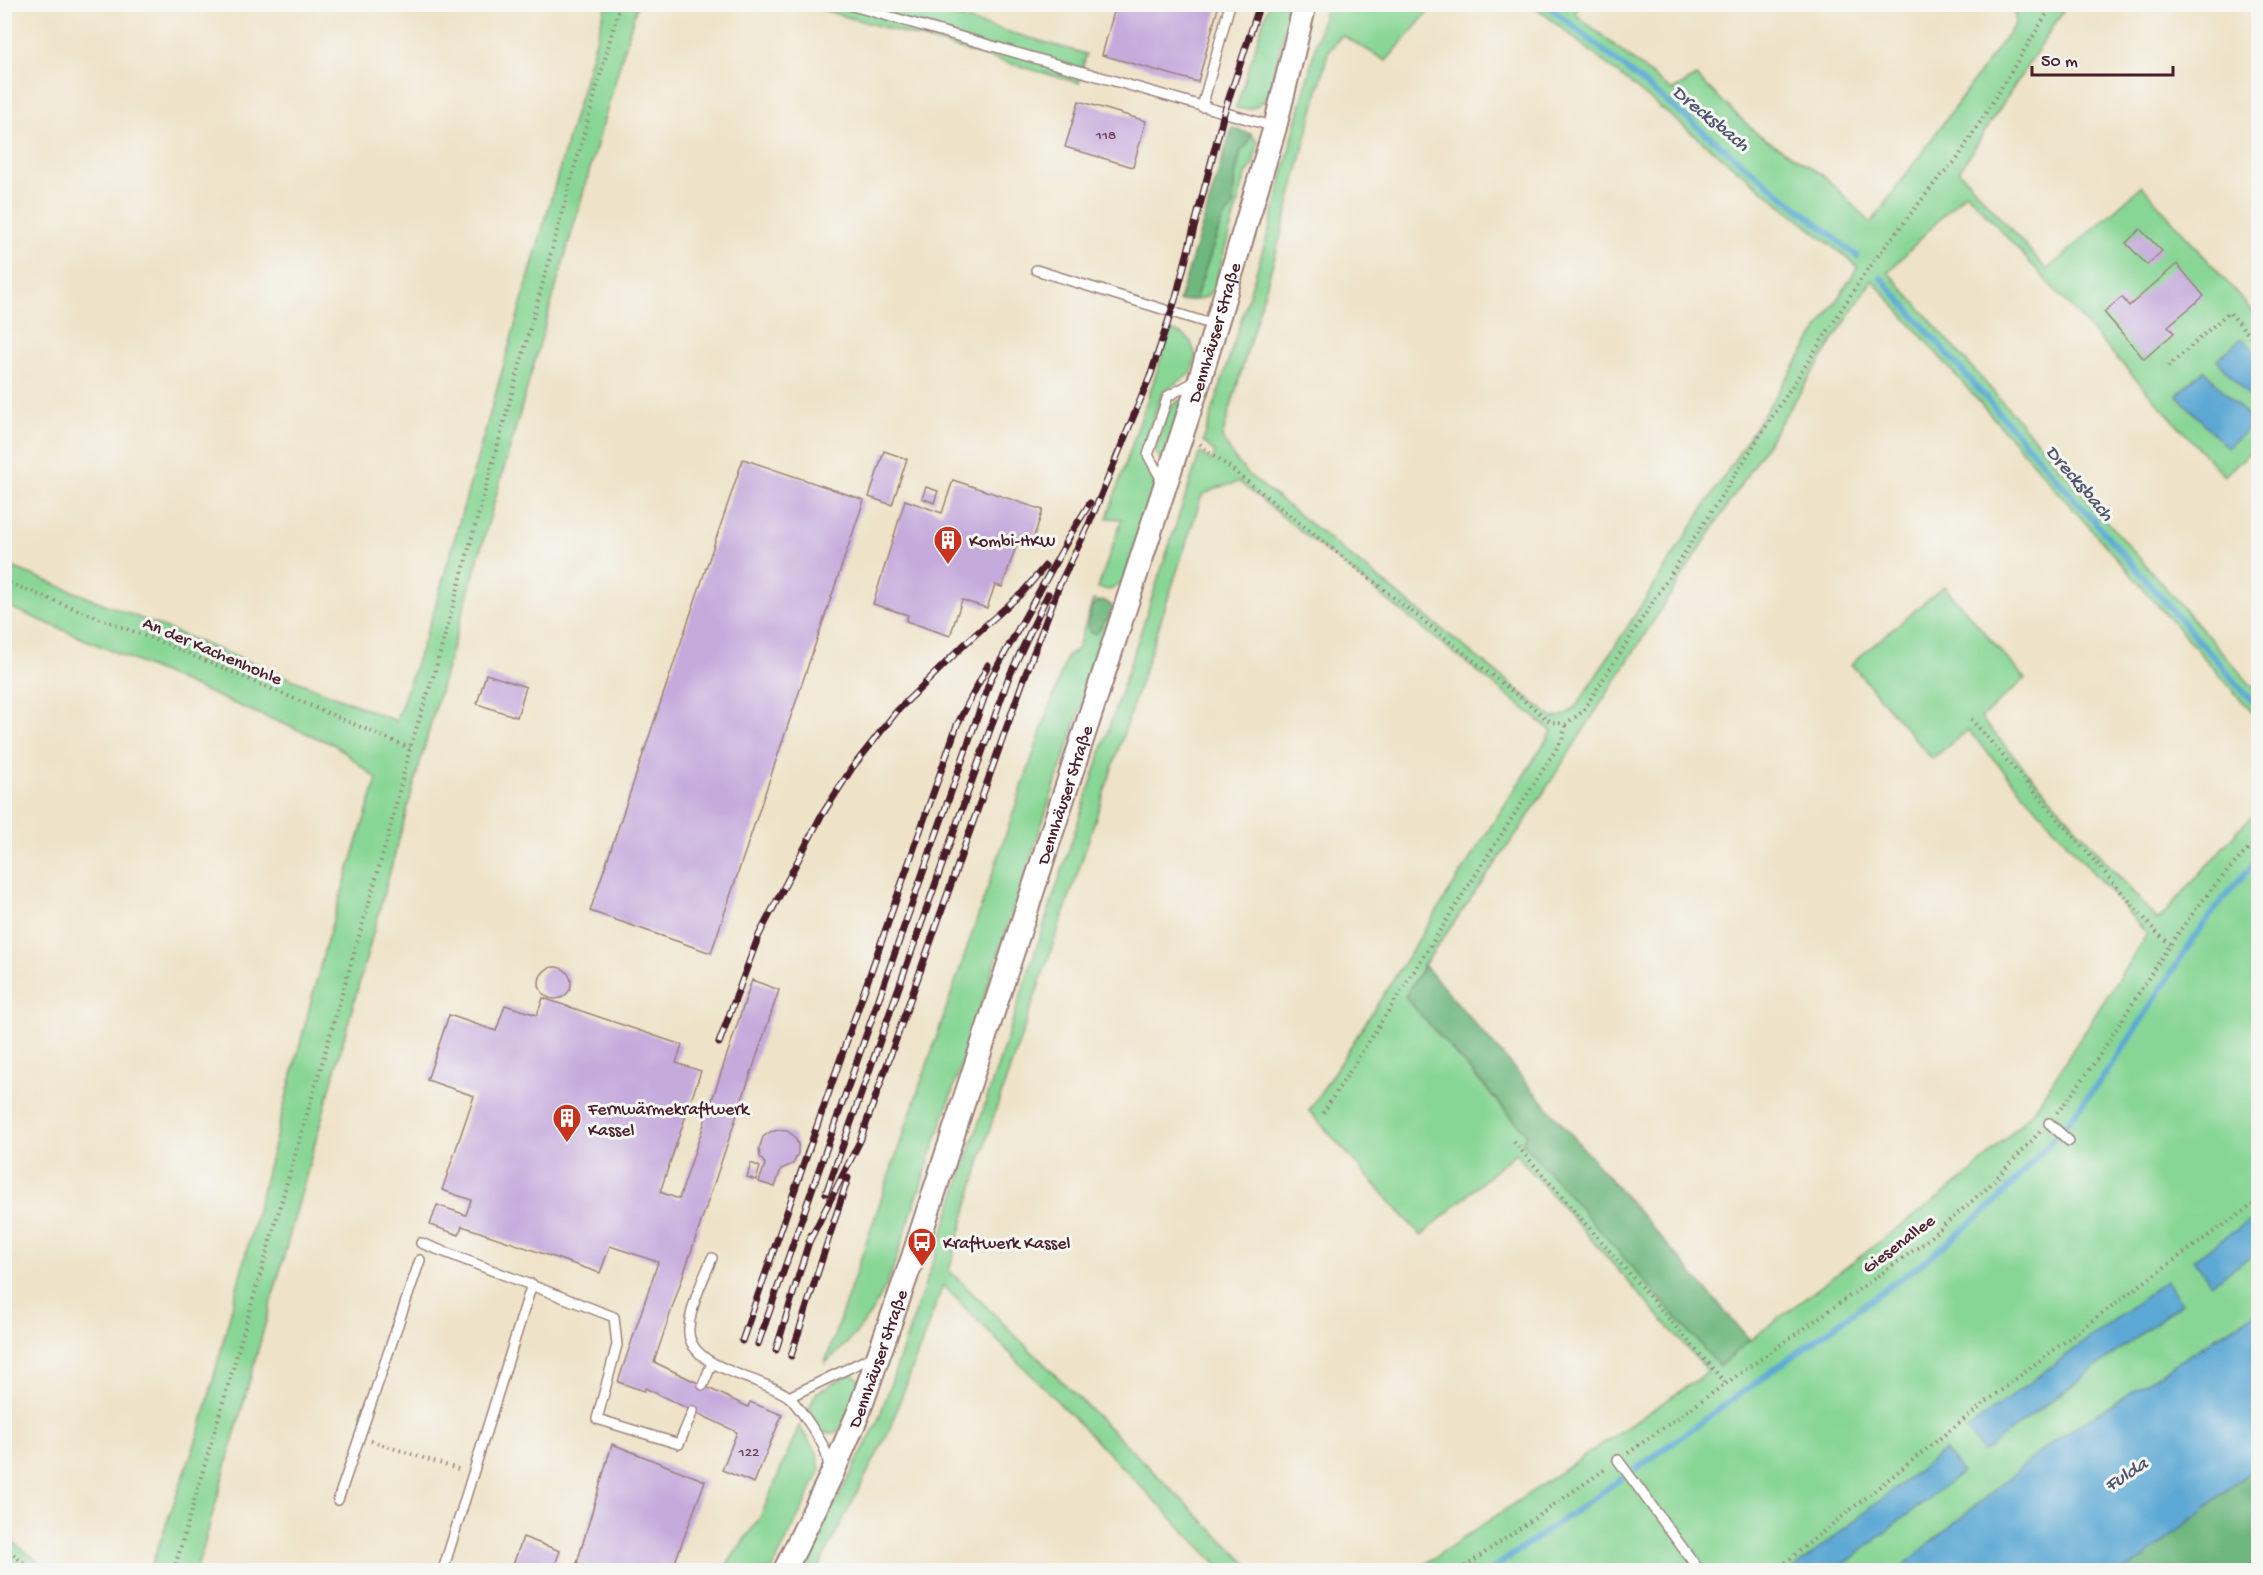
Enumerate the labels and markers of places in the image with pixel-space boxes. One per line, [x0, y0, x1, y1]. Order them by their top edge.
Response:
building icon: Kombi-HKW [932, 524, 964, 566]
place label: Kombi-HKW [969, 532, 1056, 553]
place label: Fernwärmekraftwerk Kassel [587, 1100, 751, 1142]
building icon: Fernwärmekraftwerk Kassel [551, 1102, 583, 1144]
bus stop icon: Kraftwerk Kassel [906, 1226, 938, 1268]
place label: Kraftwerk Kassel [943, 1234, 1070, 1255]

